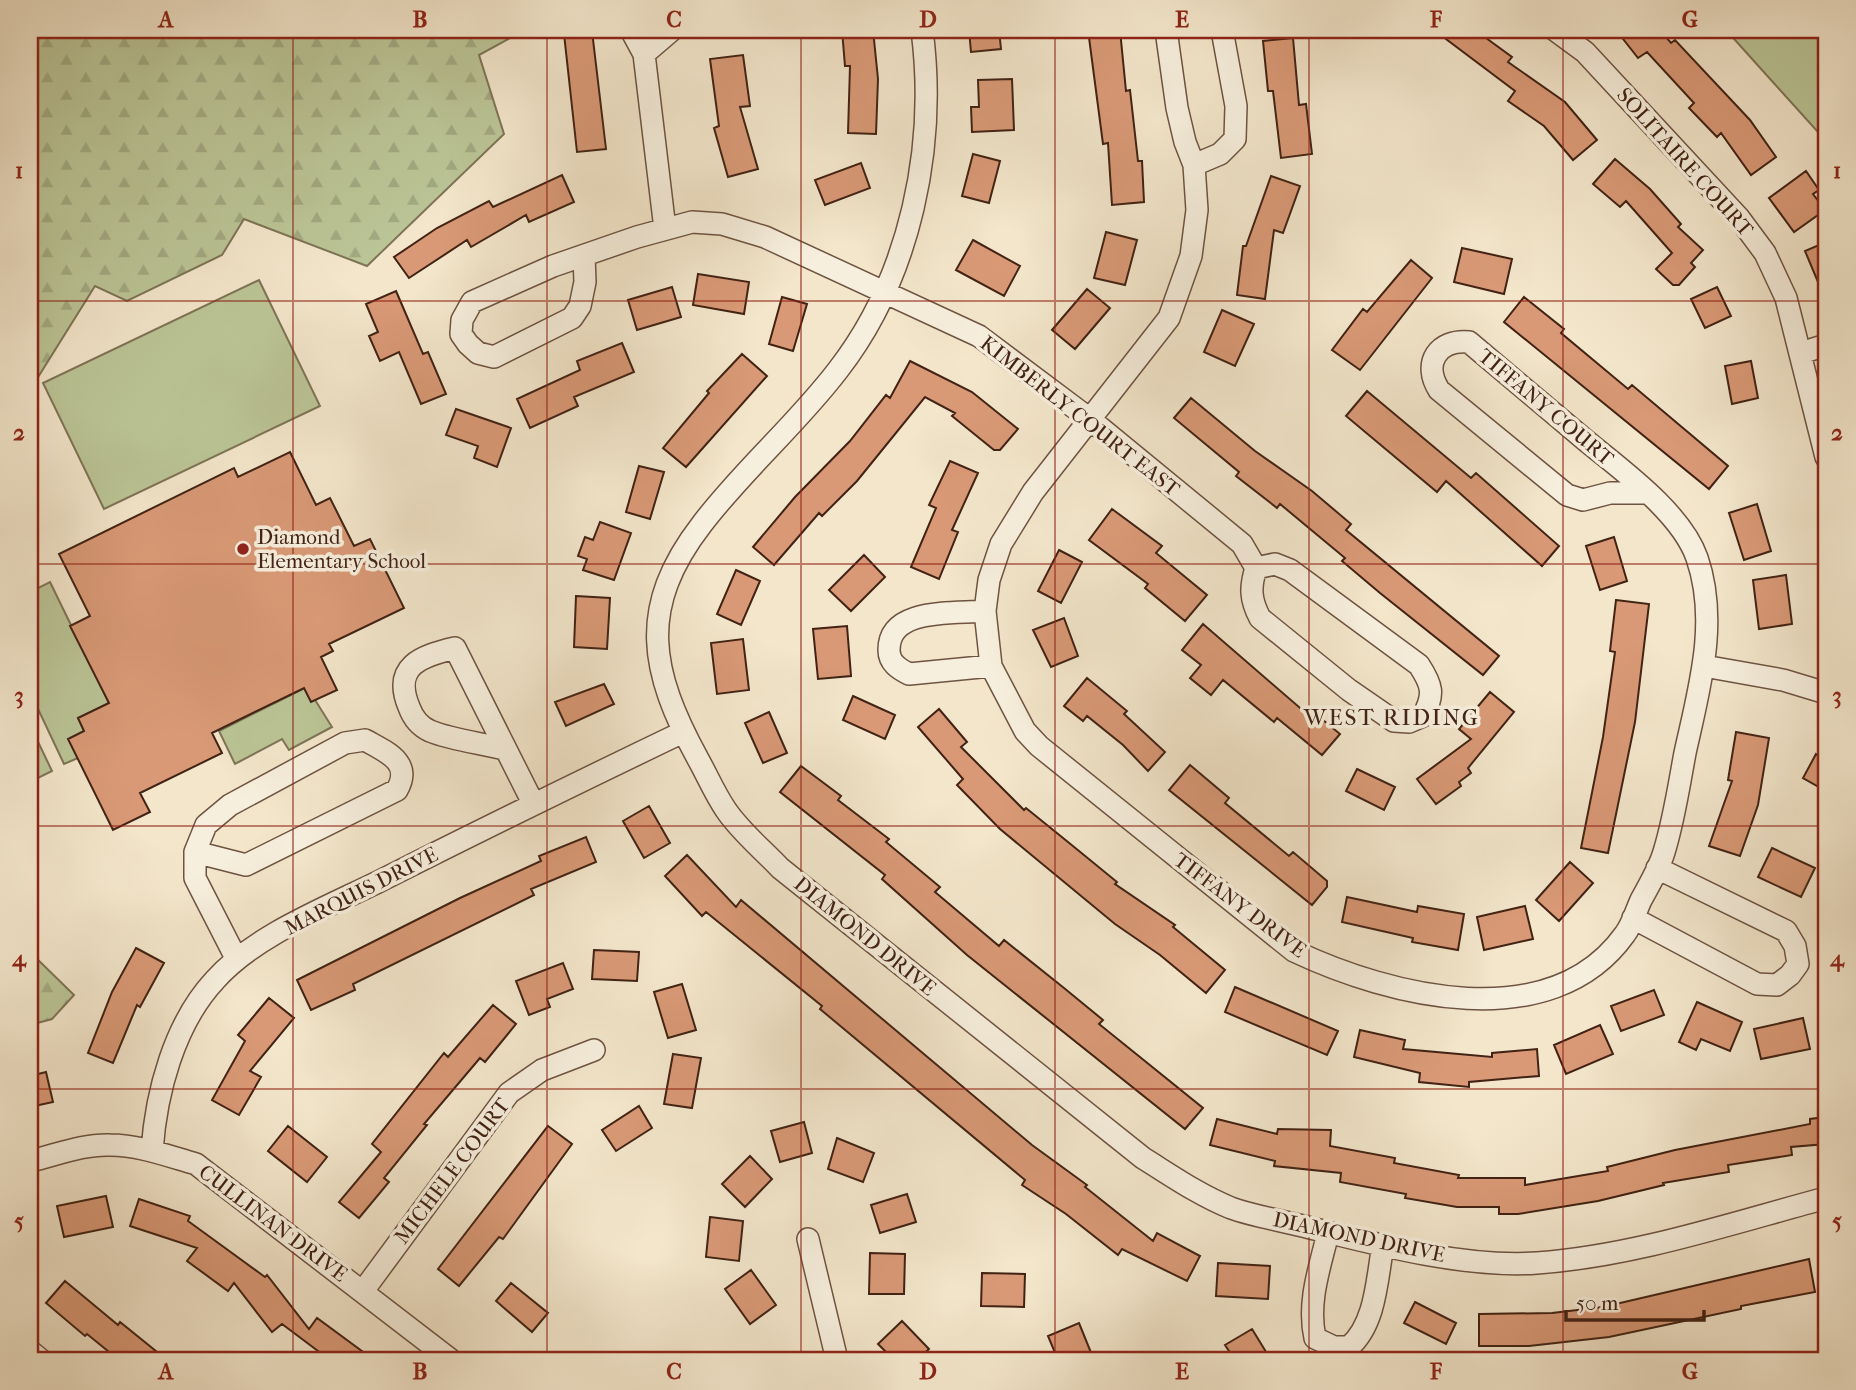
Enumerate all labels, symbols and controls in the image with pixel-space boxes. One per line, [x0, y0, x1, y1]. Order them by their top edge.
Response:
text: A [157, 6, 175, 33]
text: B [413, 6, 428, 33]
text: C [666, 6, 682, 33]
text: D [919, 6, 937, 33]
text: E [1175, 6, 1189, 33]
text: F [1429, 6, 1443, 33]
text: G [1682, 6, 1698, 33]
street label: SOLITAIRE COURT [1612, 83, 1759, 242]
text: 1 [15, 157, 23, 184]
text: 1 [1833, 157, 1841, 184]
street label: KIMBERLY COURT EAST [976, 331, 1185, 502]
street label: TIFFANY COURT [1474, 344, 1619, 471]
text: 2 [13, 419, 25, 446]
text: 2 [1831, 419, 1843, 446]
place label: Diamond Elementary School [257, 525, 426, 573]
marker: Diamond Elementary School [235, 541, 251, 557]
text: 3 [14, 682, 24, 709]
text: 3 [1832, 682, 1842, 709]
district label: WEST RIDING [1303, 704, 1480, 731]
street label: MARQUIS DRIVE [280, 842, 442, 940]
street label: TIFFANY DRIVE [1169, 848, 1311, 963]
street label: DIAMOND DRIVE [789, 872, 941, 1001]
text: 4 [11, 945, 27, 972]
text: 4 [1829, 945, 1845, 972]
street label: MICHELE COURT [389, 1093, 515, 1249]
street label: CULLINAN DRIVE [194, 1159, 352, 1287]
text: 5 [14, 1207, 24, 1234]
street label: DIAMOND DRIVE [1271, 1207, 1447, 1267]
text: 5 [1832, 1207, 1842, 1234]
scale bar [1566, 1278, 1704, 1322]
text: 50 m [1576, 1291, 1619, 1315]
text: A [157, 1358, 175, 1385]
text: B [413, 1358, 428, 1385]
text: C [666, 1358, 682, 1385]
text: D [919, 1358, 937, 1385]
text: E [1175, 1358, 1189, 1385]
text: F [1429, 1358, 1443, 1385]
text: G [1682, 1358, 1698, 1385]

